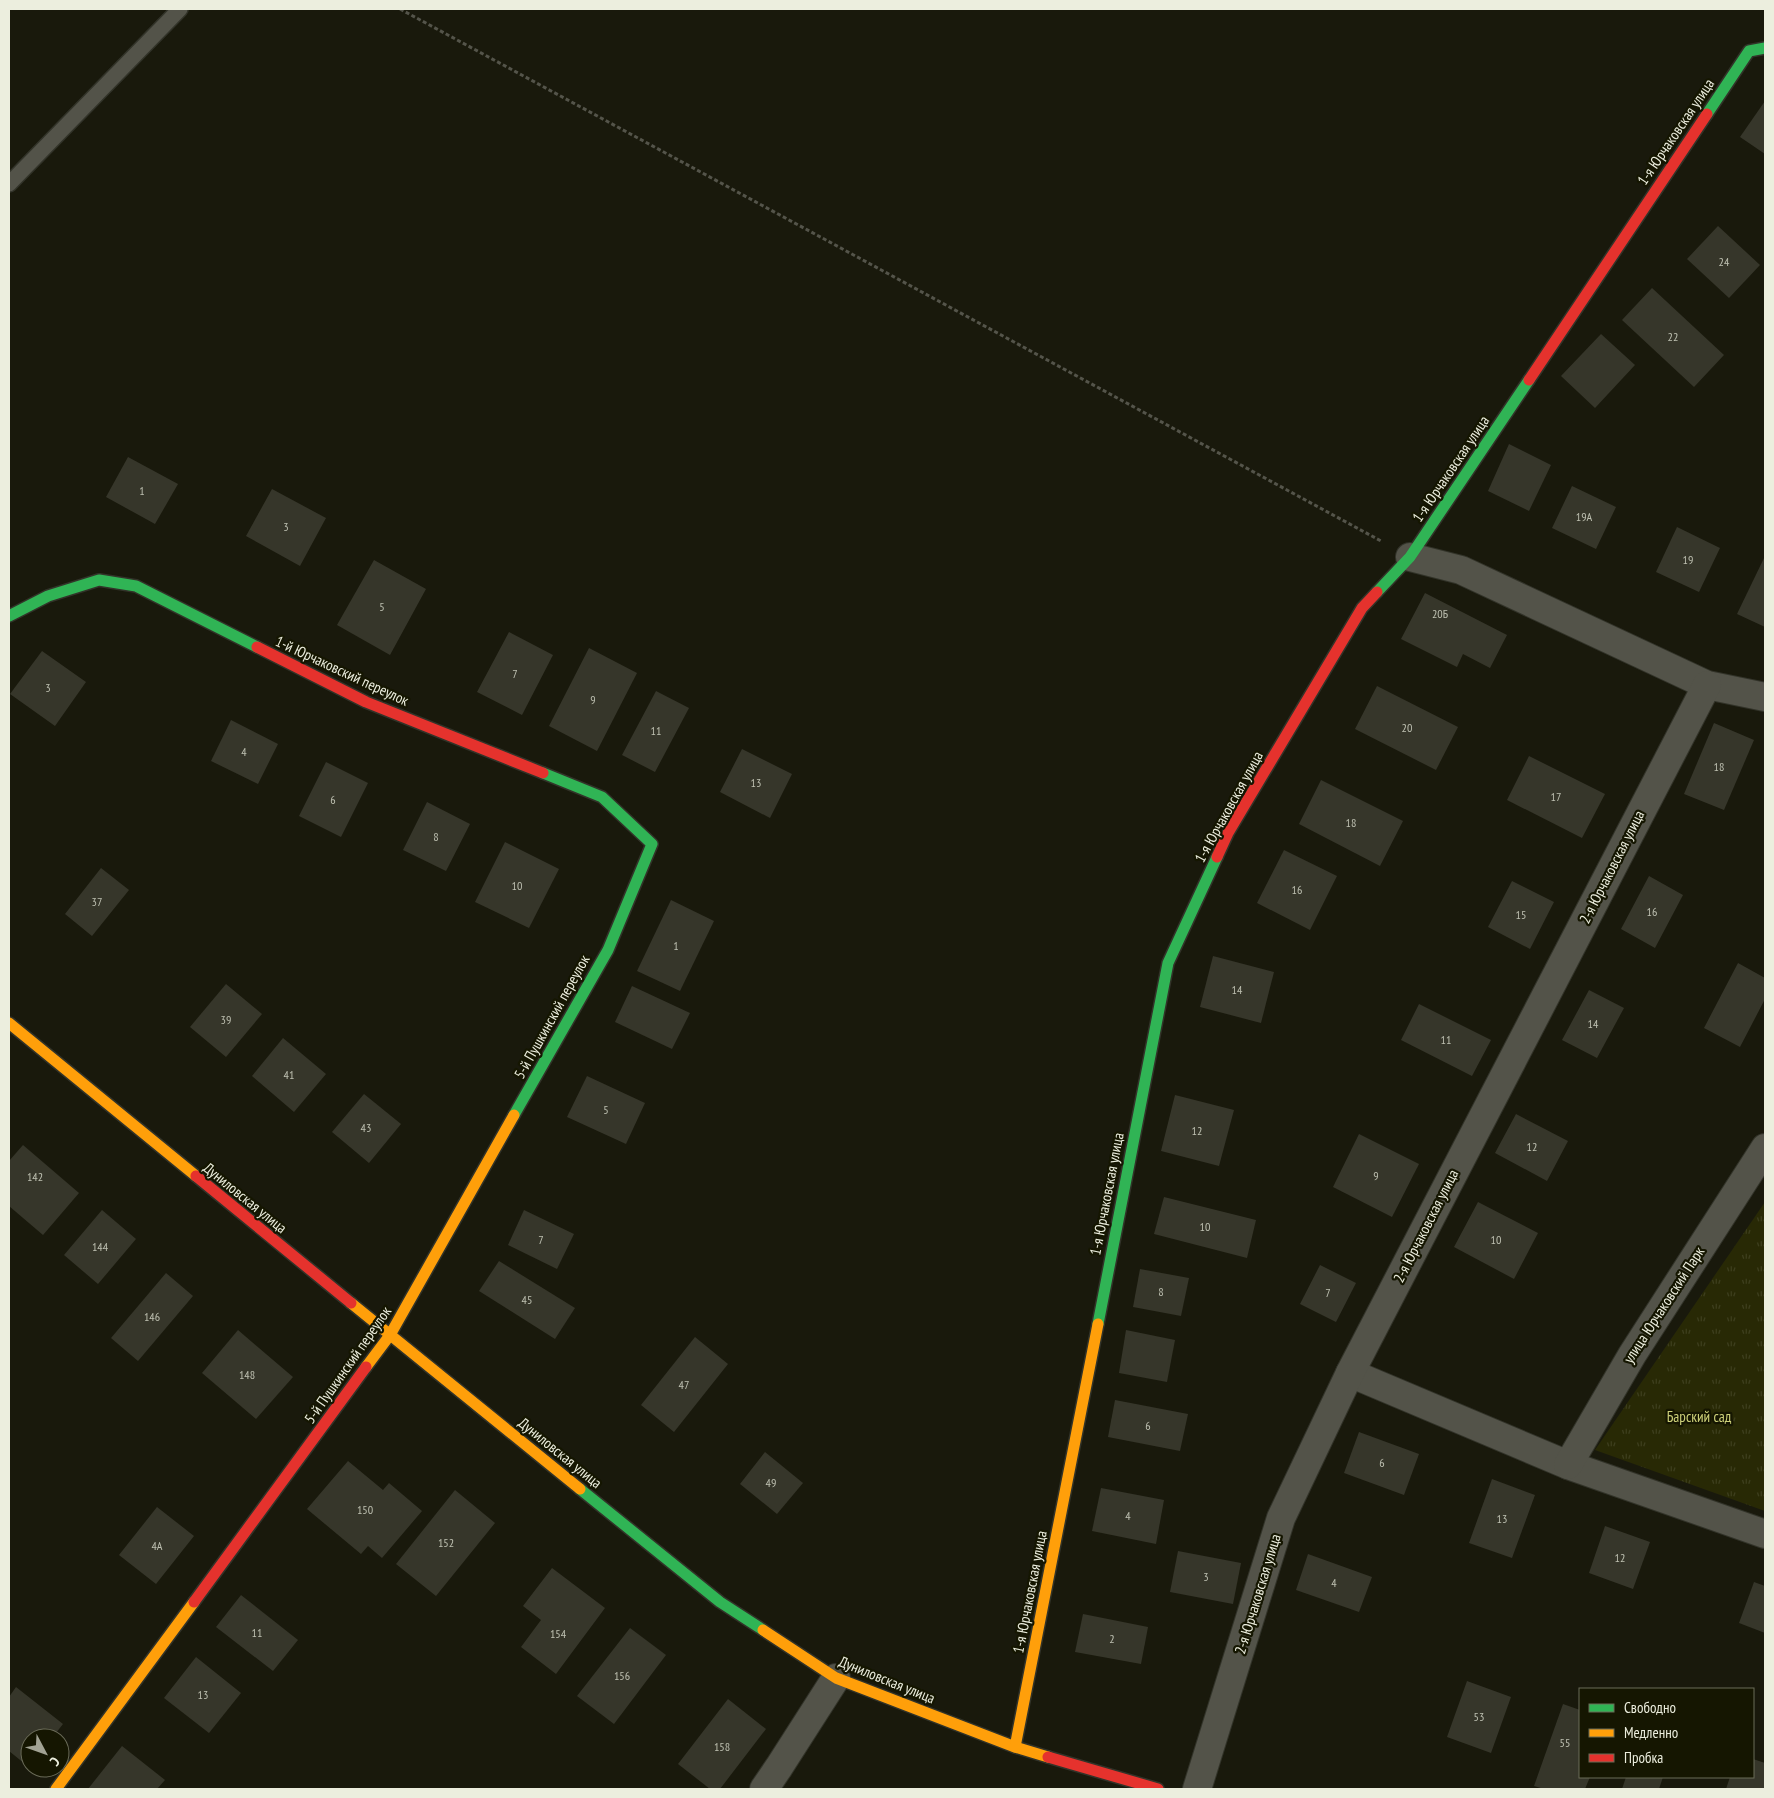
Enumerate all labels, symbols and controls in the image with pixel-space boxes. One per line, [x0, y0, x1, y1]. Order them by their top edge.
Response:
street label: 1-я Юрчаковская улица [1633, 75, 1718, 189]
house number: 24 [1719, 254, 1730, 269]
house number: 22 [1668, 329, 1678, 344]
street label: 1-я Юрчаковская улица [1408, 412, 1493, 526]
house number: 1 [139, 483, 145, 498]
house number: 19А [1576, 509, 1593, 524]
house number: 3 [283, 519, 289, 534]
house number: 19 [1683, 552, 1693, 567]
house number: 5 [379, 599, 385, 614]
house number: 20Б [1432, 606, 1448, 621]
street label: 1-й Юрчаковский переулок [273, 631, 412, 710]
house number: 7 [512, 666, 518, 681]
house number: 3 [45, 680, 51, 695]
house number: 9 [590, 692, 596, 707]
house number: 20 [1402, 720, 1412, 735]
house number: 11 [651, 723, 661, 738]
house number: 4 [241, 744, 247, 759]
street label: 1-я Юрчаковская улица [1190, 748, 1267, 866]
house number: 18 [1714, 759, 1724, 774]
house number: 13 [751, 775, 761, 790]
house number: 17 [1551, 789, 1561, 804]
house number: 6 [330, 792, 336, 807]
street label: 2-я Юрчаковская улица [1575, 807, 1648, 927]
house number: 18 [1346, 815, 1356, 830]
house number: 8 [433, 829, 439, 844]
house number: 10 [512, 878, 522, 893]
house number: 16 [1292, 882, 1302, 897]
house number: 37 [92, 894, 102, 909]
house number: 16 [1647, 904, 1657, 919]
house number: 15 [1516, 907, 1526, 922]
house number: 1 [673, 938, 679, 953]
street label: 5-й Пушкинский переулок [510, 951, 594, 1082]
house number: 14 [1232, 982, 1243, 997]
house number: 39 [221, 1012, 231, 1027]
house number: 14 [1588, 1016, 1599, 1031]
house number: 11 [1441, 1032, 1451, 1047]
house number: 41 [284, 1067, 294, 1082]
house number: 5 [603, 1102, 609, 1117]
house number: 43 [361, 1120, 371, 1135]
house number: 12 [1192, 1123, 1202, 1138]
street label: 1-я Юрчаковская улица [1085, 1131, 1128, 1257]
house number: 12 [1527, 1139, 1537, 1154]
street label: Дуниловская улица [200, 1158, 291, 1237]
street label: 2-я Юрчаковская улица [1389, 1166, 1462, 1286]
house number: 9 [1373, 1168, 1379, 1183]
house number: 142 [27, 1169, 43, 1184]
house number: 10 [1200, 1219, 1210, 1234]
house number: 7 [538, 1232, 544, 1247]
house number: 10 [1491, 1232, 1501, 1247]
house number: 144 [92, 1239, 109, 1254]
street label: улица Юрчаковский Парк [1619, 1243, 1708, 1367]
house number: 8 [1158, 1284, 1164, 1299]
house number: 7 [1325, 1285, 1331, 1300]
house number: 45 [522, 1292, 532, 1307]
street label: 5-й Пушкинский переулок [300, 1302, 395, 1427]
house number: 146 [144, 1309, 160, 1324]
house number: 148 [239, 1367, 255, 1382]
house number: 47 [679, 1377, 689, 1392]
park label: Барский сад [1667, 1407, 1732, 1426]
street label: Дуниловская улица [515, 1413, 606, 1492]
house number: 6 [1145, 1418, 1151, 1433]
house number: 6 [1379, 1455, 1385, 1470]
house number: 49 [766, 1475, 776, 1490]
house number: 150 [357, 1502, 373, 1517]
house number: 4 [1125, 1508, 1131, 1523]
house number: 13 [1497, 1511, 1507, 1526]
street label: 1-я Юрчаковская улица [1008, 1529, 1051, 1655]
street label: 2-я Юрчаковская улица [1230, 1532, 1285, 1656]
house number: 152 [438, 1535, 454, 1550]
house number: 4А [151, 1538, 163, 1553]
house number: 12 [1615, 1550, 1625, 1565]
house number: 3 [1203, 1569, 1209, 1584]
house number: 4 [1331, 1575, 1337, 1590]
house number: 11 [252, 1625, 262, 1640]
house number: 154 [550, 1626, 567, 1641]
house number: 2 [1109, 1631, 1115, 1646]
street label: Дуниловская улица [836, 1652, 938, 1707]
house number: 156 [614, 1668, 630, 1683]
house number: 13 [198, 1687, 208, 1702]
legend [1579, 1688, 1754, 1778]
text: Свободно [1624, 1698, 1676, 1717]
house number: 53 [1474, 1709, 1484, 1724]
text: Медленно [1624, 1723, 1678, 1742]
north arrow [20, 1728, 70, 1778]
house number: 55 [1560, 1735, 1570, 1750]
house number: 158 [714, 1739, 730, 1754]
text: Пробка [1624, 1748, 1663, 1767]
text: С [46, 1753, 64, 1770]

